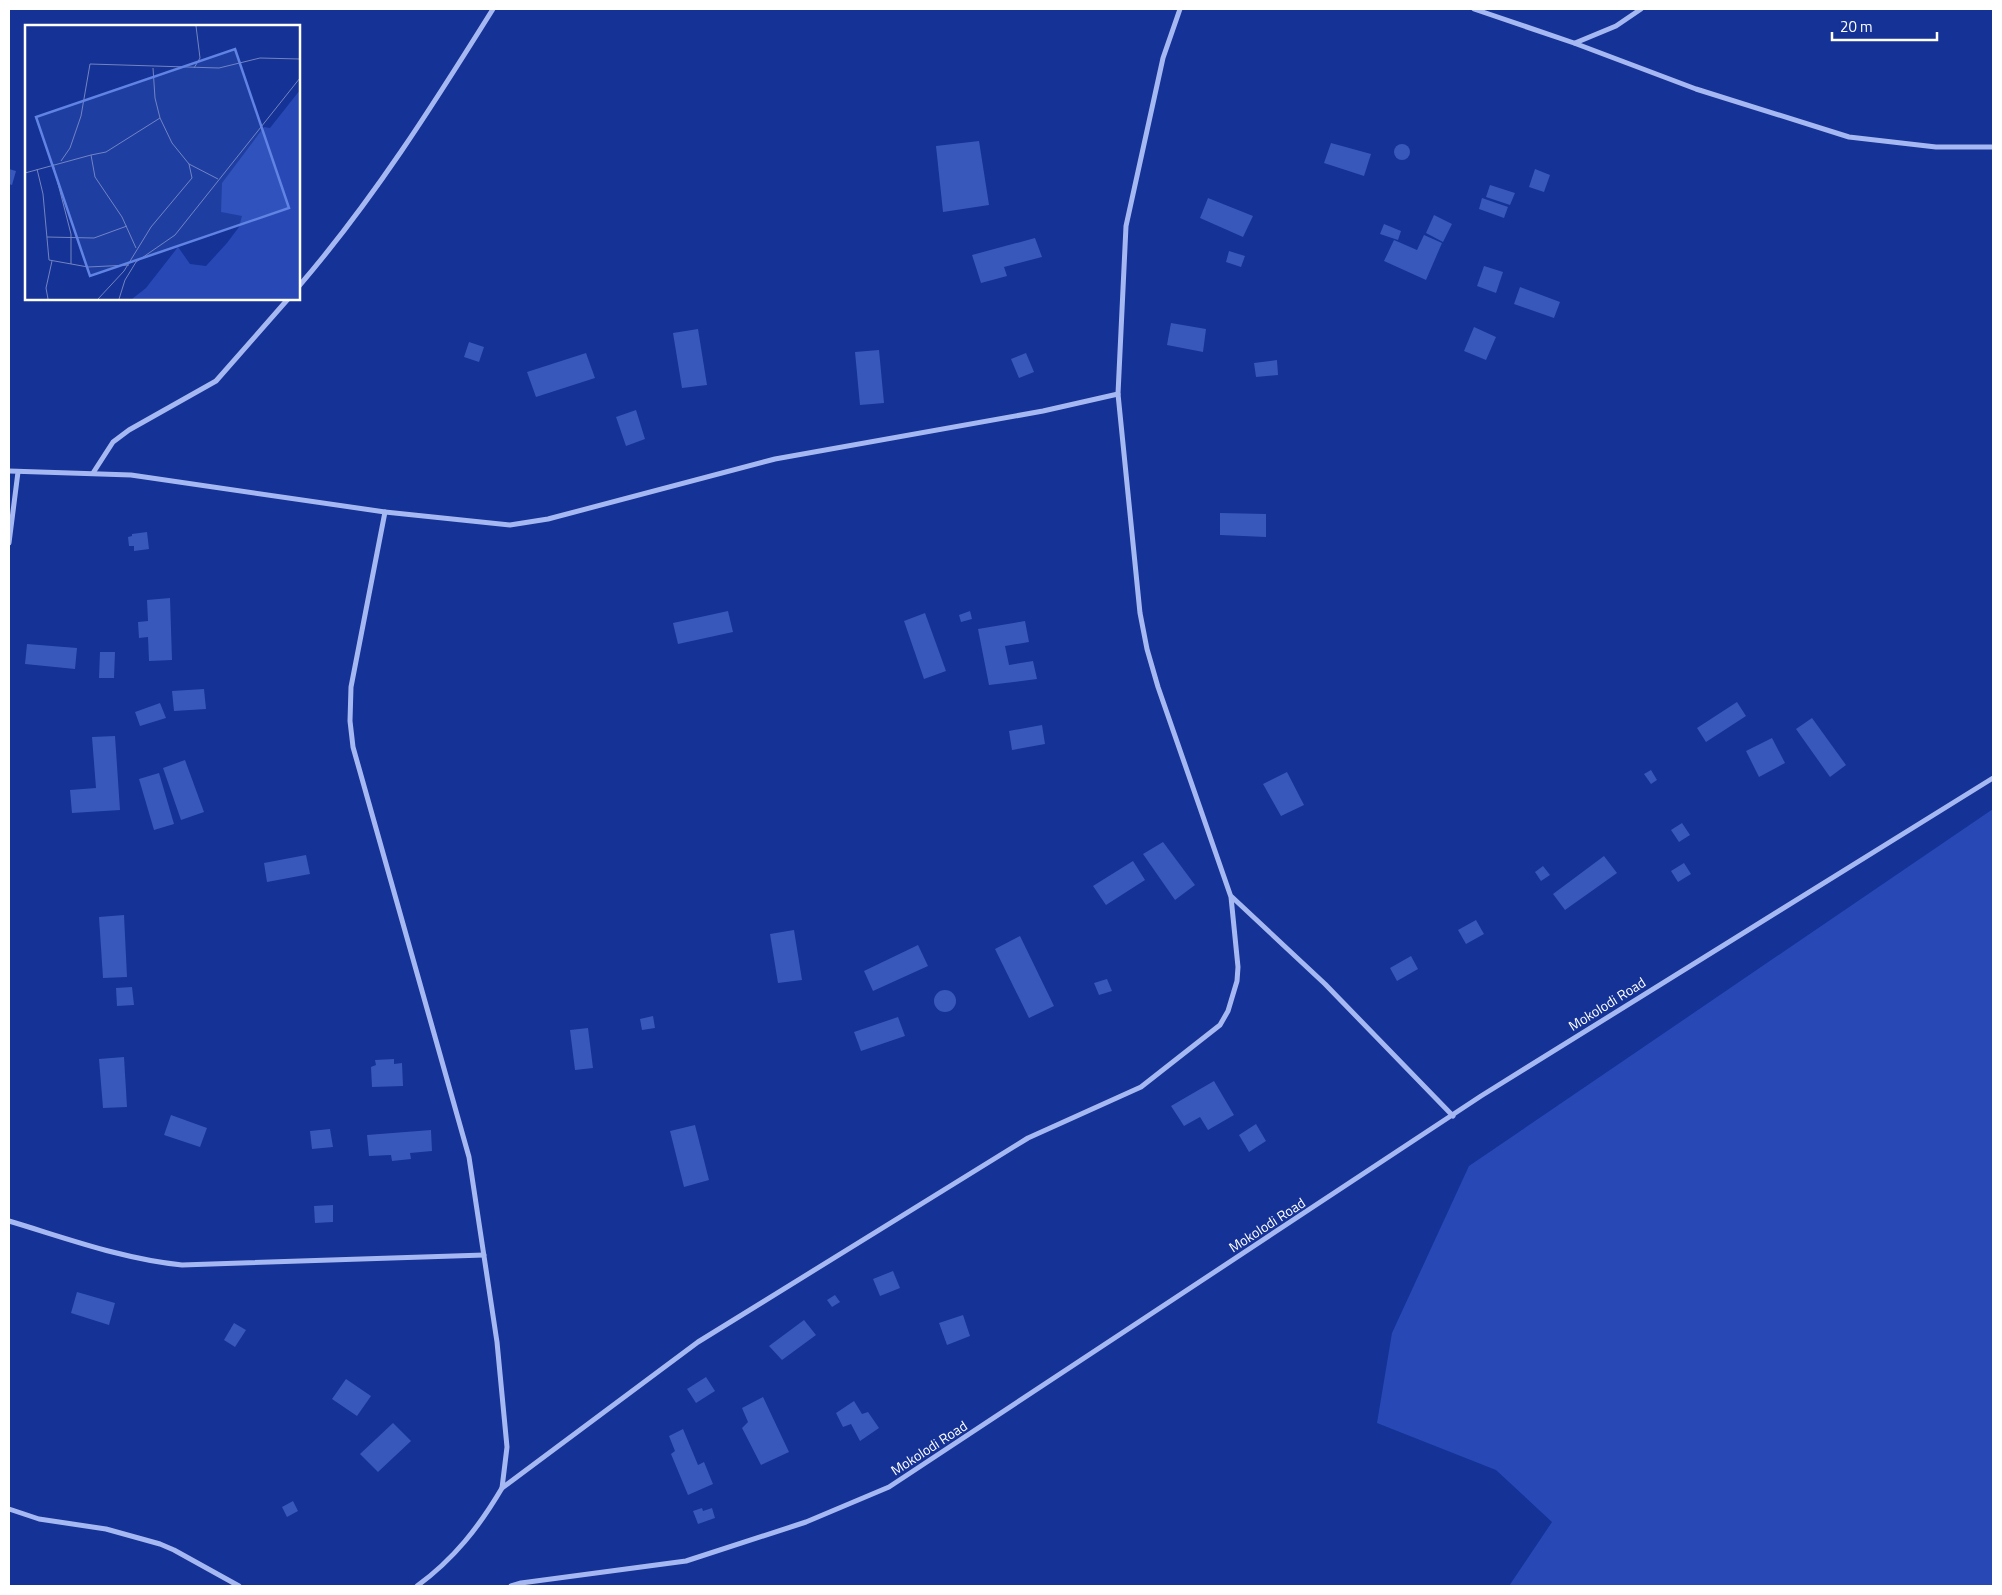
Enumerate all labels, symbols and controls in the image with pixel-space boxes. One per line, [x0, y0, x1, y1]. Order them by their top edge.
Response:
scale bar [1832, 10, 1937, 42]
text: 20 m [1840, 15, 1873, 38]
inset map [25, 25, 300, 300]
street label: Mokolodi Road [1564, 971, 1649, 1036]
street label: Mokolodi Road [1224, 1192, 1309, 1257]
street label: Mokolodi Road [886, 1415, 971, 1480]

